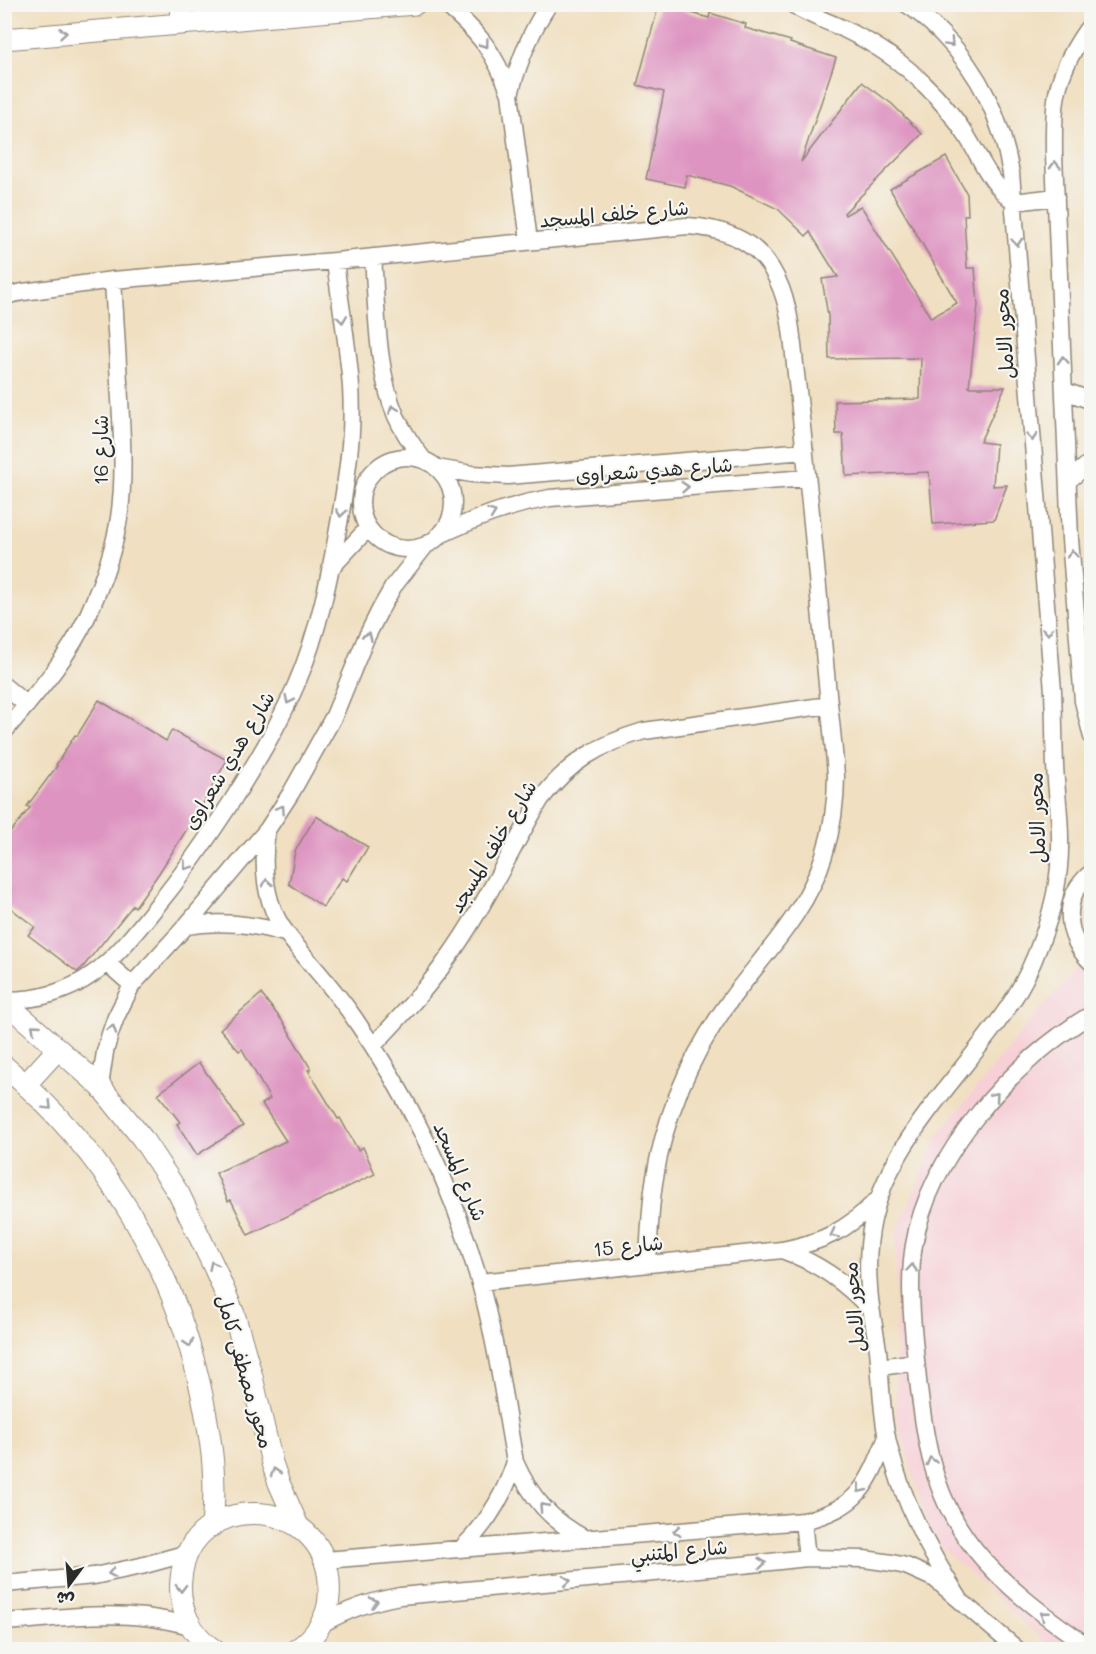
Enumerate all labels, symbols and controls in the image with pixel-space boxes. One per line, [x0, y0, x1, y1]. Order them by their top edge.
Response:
one-way arrow [58, 27, 67, 40]
one-way arrow [943, 36, 954, 46]
one-way arrow [478, 37, 489, 48]
one-way arrow [1048, 160, 1061, 169]
street label: شارع خلف المسجد [538, 194, 690, 234]
one-way arrow [1010, 238, 1023, 247]
street label: محور الامل [987, 288, 1019, 380]
one-way arrow [335, 315, 348, 324]
one-way arrow [1057, 355, 1070, 364]
one-way arrow [388, 404, 401, 415]
street label: شارع 16 [87, 415, 115, 485]
one-way arrow [1025, 432, 1038, 441]
street label: شارع هدي شعراوى [575, 451, 734, 490]
one-way arrow [680, 481, 689, 494]
one-way arrow [335, 508, 348, 518]
one-way arrow [486, 508, 497, 520]
one-way arrow [1066, 550, 1079, 559]
one-way arrow [1041, 626, 1054, 635]
one-way arrow [361, 631, 373, 642]
street label: شارع هدي شعراوى [176, 686, 282, 836]
one-way arrow [284, 694, 296, 705]
street label: محور الامل [1021, 772, 1051, 864]
street label: شارع خلف المسجد [442, 775, 544, 918]
one-way arrow [273, 805, 284, 816]
one-way arrow [183, 860, 194, 871]
one-way arrow [261, 878, 274, 888]
one-way arrow [31, 1024, 42, 1035]
one-way arrow [105, 1024, 117, 1035]
one-way arrow [987, 1092, 998, 1103]
one-way arrow [40, 1098, 51, 1109]
street label: شارع المسجد [427, 1117, 494, 1225]
one-way arrow [830, 1227, 840, 1238]
street label: شارع 15 [592, 1228, 665, 1264]
one-way arrow [208, 1261, 220, 1272]
street label: محور الامل [836, 1261, 870, 1353]
one-way arrow [905, 1263, 918, 1272]
street label: محور مصطفى كامل [211, 1291, 280, 1451]
one-way arrow [182, 1337, 194, 1348]
one-way arrow [925, 1456, 938, 1466]
one-way arrow [270, 1467, 283, 1478]
one-way arrow [858, 1482, 869, 1493]
one-way arrow [539, 1503, 550, 1514]
one-way arrow [672, 1525, 681, 1538]
street label: شارع المتنبي [629, 1533, 729, 1573]
north arrow [39, 1555, 99, 1615]
one-way arrow [757, 1557, 766, 1570]
one-way arrow [107, 1566, 117, 1579]
one-way arrow [563, 1575, 572, 1588]
one-way arrow [175, 1583, 187, 1592]
text: ش [53, 1587, 76, 1612]
one-way arrow [369, 1596, 379, 1609]
one-way arrow [1040, 1611, 1051, 1622]

